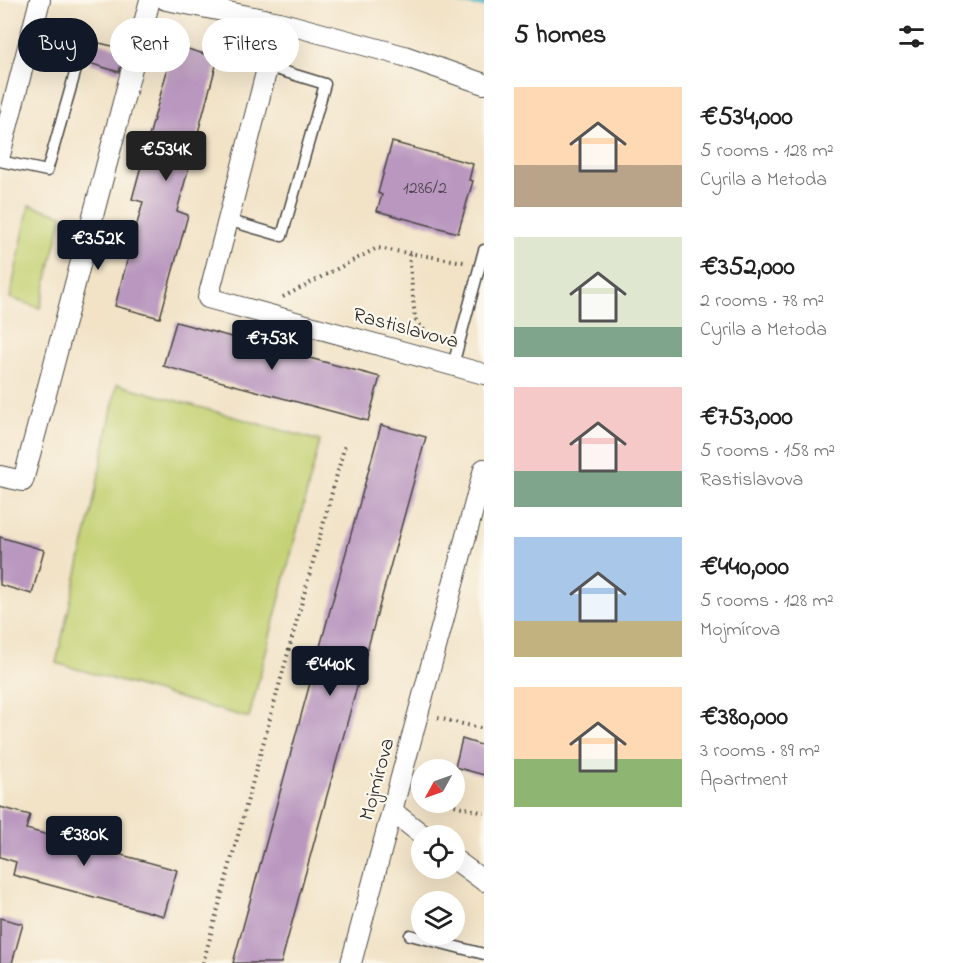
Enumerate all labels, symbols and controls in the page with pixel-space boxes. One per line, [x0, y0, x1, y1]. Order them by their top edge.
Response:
text: 5 homes [514, 17, 606, 55]
chip: Buy [18, 18, 98, 72]
chip: Rent [110, 18, 190, 72]
chip: Filters [202, 18, 299, 72]
icon: filters [895, 20, 928, 53]
text: €534,000 [700, 99, 793, 137]
icon: home [562, 111, 634, 183]
pin: €534K [124, 131, 208, 182]
text: €534K [140, 136, 192, 165]
text: 5 rooms · 128 m² [700, 137, 834, 166]
text: Cyrila a Metoda [700, 166, 827, 195]
house number: 1286/2 [403, 176, 447, 202]
pin: €352K [56, 220, 140, 271]
text: €352K [71, 225, 125, 254]
text: €352,000 [700, 249, 795, 287]
icon: home [562, 261, 634, 333]
text: 2 rooms · 78 m² [700, 287, 824, 316]
street label: Rastislavova [349, 300, 462, 357]
text: Cyrila a Metoda [700, 316, 827, 345]
pin: €753K [230, 320, 314, 371]
text: €753K [246, 325, 298, 354]
text: €753,000 [700, 399, 793, 437]
icon: home [562, 411, 634, 483]
text: 5 rooms · 158 m² [700, 437, 835, 466]
text: Rastislavova [700, 466, 803, 495]
text: €440,000 [700, 549, 789, 587]
icon: home [562, 561, 634, 633]
text: 5 rooms · 128 m² [700, 587, 834, 616]
text: Mojmírova [700, 616, 780, 645]
pin: €440K [288, 646, 372, 697]
text: €440K [306, 651, 354, 680]
text: €380,000 [700, 699, 788, 737]
icon: home [562, 711, 634, 783]
street label: Mojmírova [353, 735, 403, 824]
text: 3 rooms · 89 m² [700, 737, 820, 766]
north arrow [411, 759, 465, 813]
map controls [411, 759, 465, 945]
text: Apartment [700, 766, 788, 795]
pin: €380K [42, 816, 126, 867]
text: €380K [60, 821, 108, 850]
button: locate [411, 825, 465, 879]
button: layers [411, 891, 465, 945]

